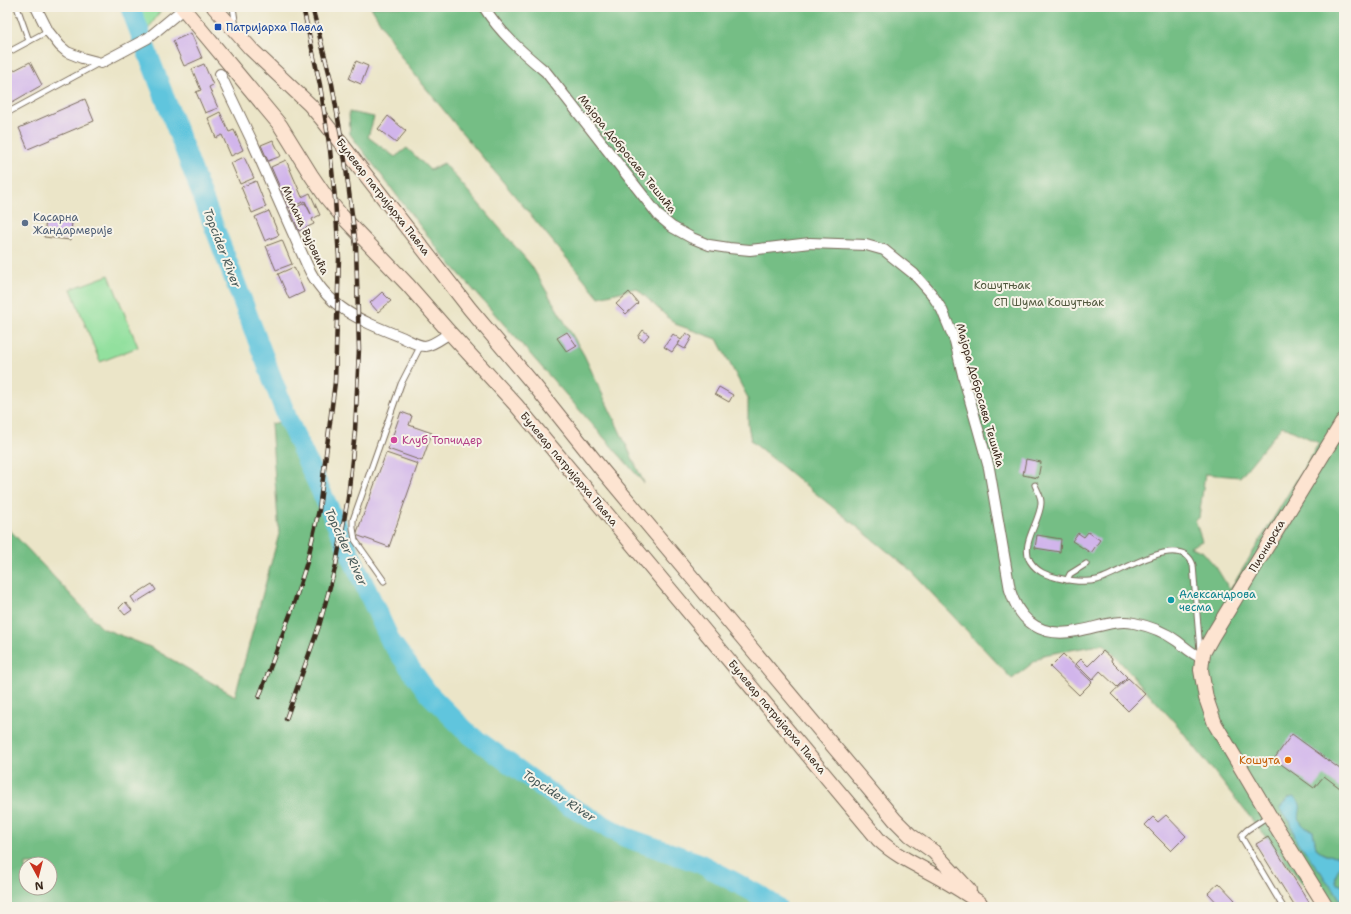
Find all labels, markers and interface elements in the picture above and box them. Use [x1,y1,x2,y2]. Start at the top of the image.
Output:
place label: Патријарха Павла [226,20,324,35]
marker: Патријарха Павла [213,22,223,32]
street label: Мајора Добросава Тешића [574,91,680,217]
street label: Булевар патријарха Павла [333,135,434,259]
street label: Милана Вујовића [278,183,332,277]
water label: Topcider River [200,206,245,290]
place label: Касарна Жандармерије [33,210,113,238]
marker: Касарна Жандармерије [20,218,30,228]
park label: Кошутњак [974,278,1030,293]
park label: СП Шума Кошутњак [994,295,1104,310]
street label: Мајора Добросава Тешића [952,321,1008,469]
street label: Булевар патријарха Павла [517,409,621,529]
place label: Клуб Топчидер [402,433,482,448]
marker: Клуб Топчидер [389,435,399,445]
water label: Topcider River [321,506,371,589]
street label: Пионирска [1245,517,1289,575]
place label: Александрова чесма [1179,587,1256,615]
marker: Александрова чесма [1166,595,1176,605]
street label: Булевар патријарха Павла [725,657,829,777]
place label: Кошута [1239,753,1280,768]
marker: Кошута [1283,755,1293,765]
water label: Topcider River [519,766,599,826]
north arrow [18,856,58,896]
text: N [34,877,44,893]

